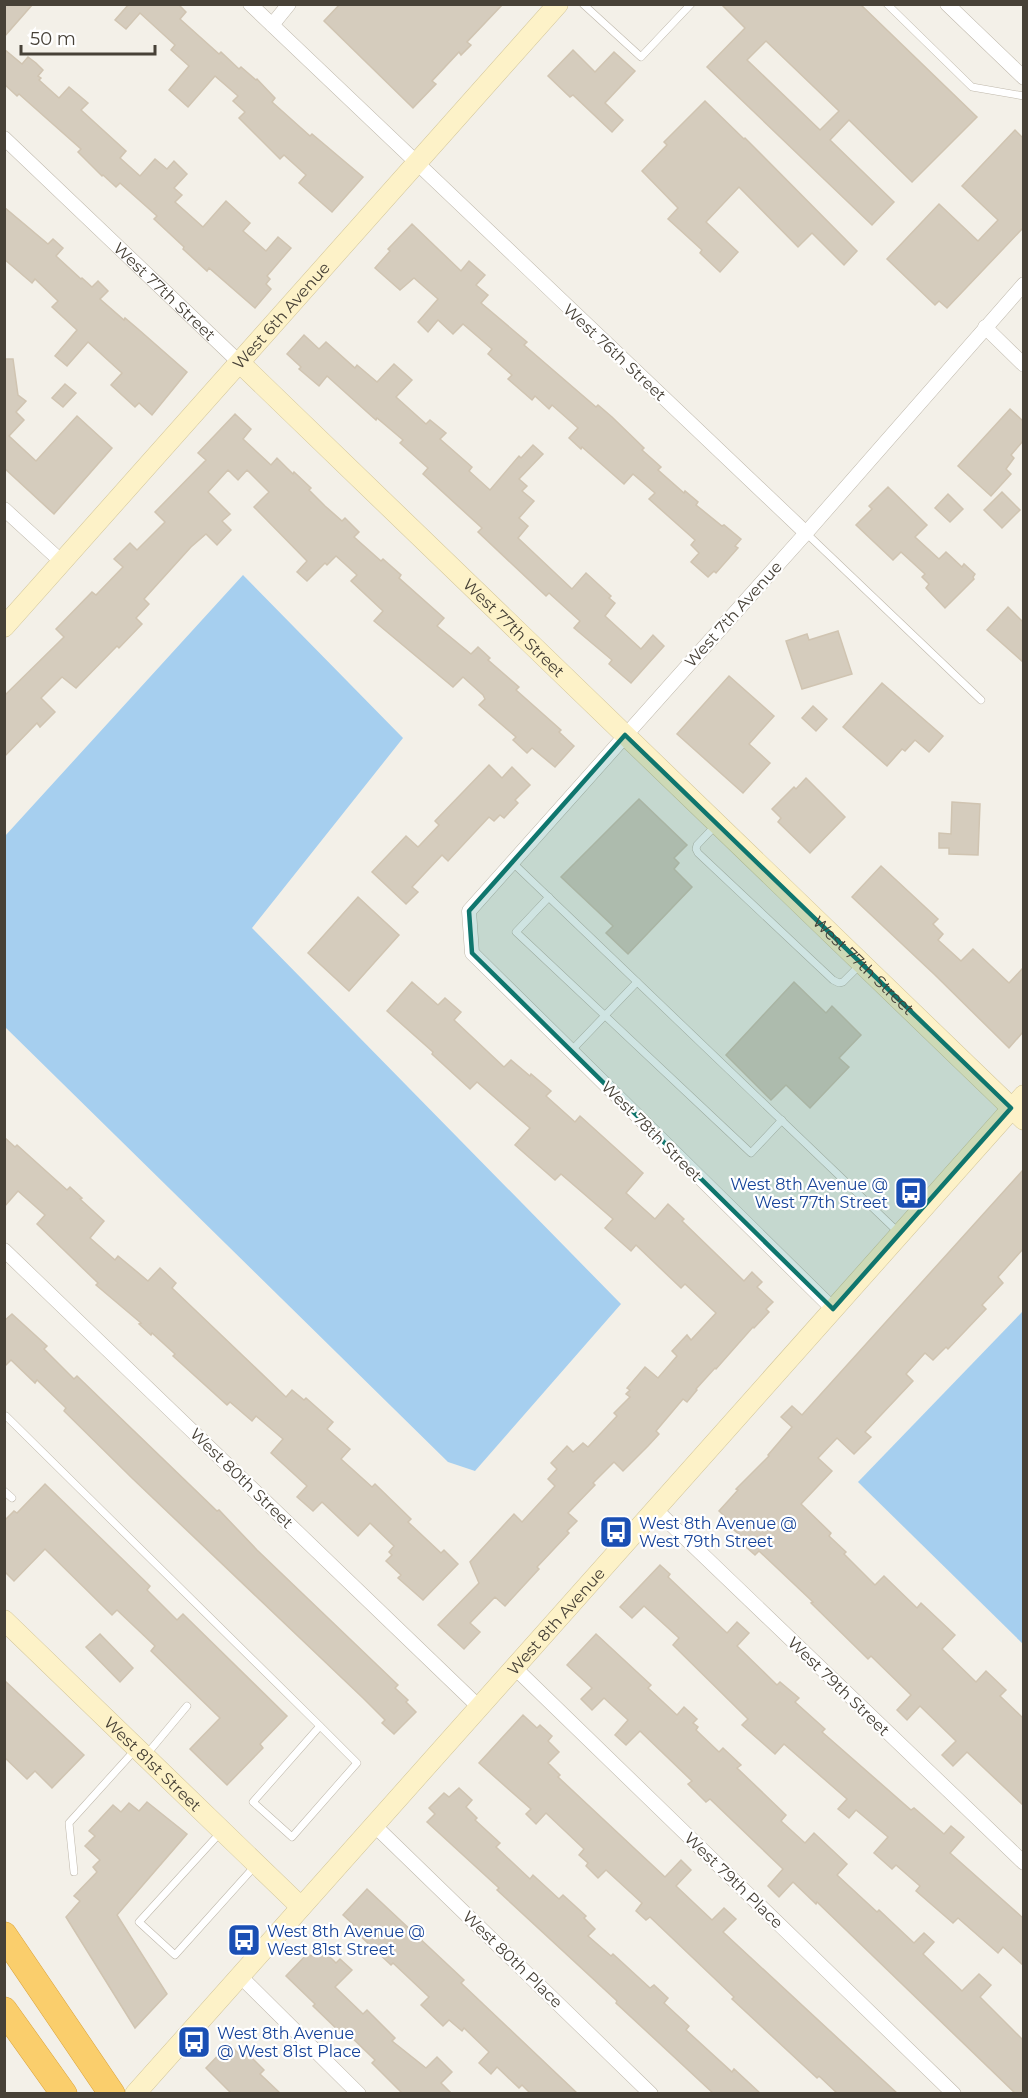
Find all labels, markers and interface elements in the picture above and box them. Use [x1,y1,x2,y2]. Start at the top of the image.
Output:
scale bar [21,18,154,56]
text: 50 m [30,28,76,50]
street label: West 77th Street [109,239,220,345]
street label: West 6th Avenue [229,258,334,373]
street label: West 76th Street [559,300,670,405]
street label: West 7th Avenue [681,557,786,671]
street label: West 77th Street [459,575,569,682]
street label: West 77th Street [809,912,918,1019]
street label: West 78th Street [597,1077,706,1186]
place label: West 8th Avenue @ West 77th Street [730,1175,888,1212]
bus stop icon: West 8th Avenue @ West 77th Street [893,1175,929,1211]
street label: West 80th Street [186,1424,297,1533]
bus stop icon: West 8th Avenue @ West 79th Street [598,1514,634,1550]
place label: West 8th Avenue @ West 79th Street [639,1514,797,1551]
street label: West 8th Avenue [503,1564,609,1679]
street label: West 79th Street [784,1633,894,1740]
street label: West 81st Street [100,1713,205,1816]
street label: West 79th Place [680,1828,787,1932]
street label: West 80th Place [459,1907,566,2012]
bus stop icon: West 8th Avenue @ West 81st Street [226,1922,262,1958]
place label: West 8th Avenue @ West 81st Street [267,1922,425,1959]
bus stop icon: West 8th Avenue @ West 81st Place [176,2024,212,2060]
place label: West 8th Avenue @ West 81st Place [217,2024,361,2061]

